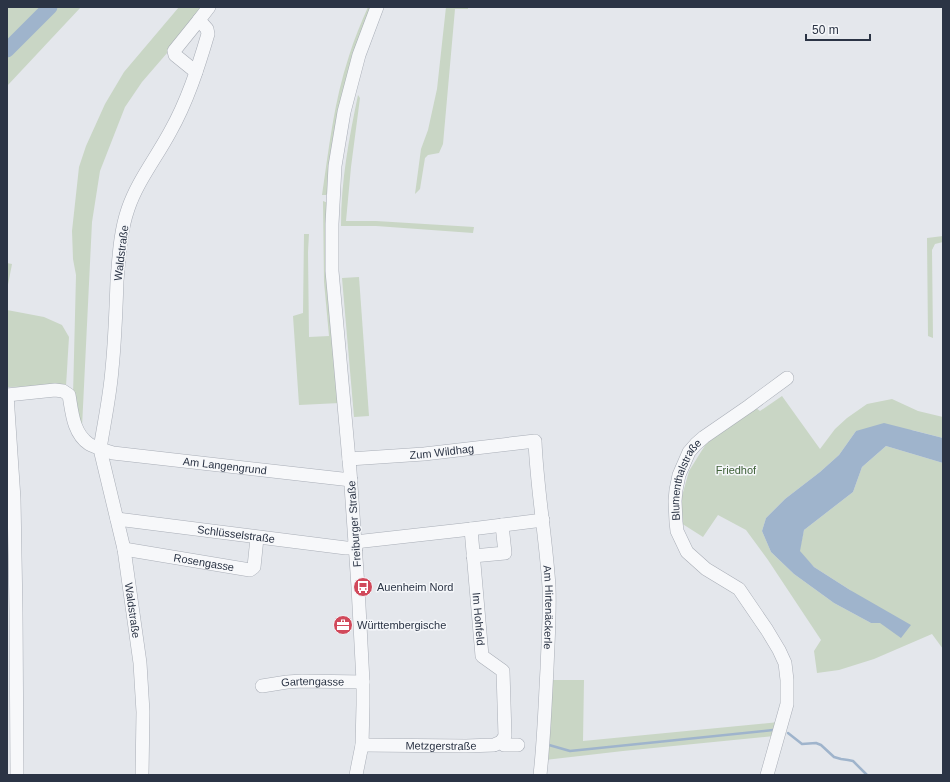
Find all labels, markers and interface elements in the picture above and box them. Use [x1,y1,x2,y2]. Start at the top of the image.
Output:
scale bar [806,16,870,42]
text: 50 m [812,23,839,37]
street label: Waldstraße [112,225,130,281]
street label: Blumenthalstraße [669,437,703,521]
street label: Zum Wildhag [409,442,475,461]
street label: Am Langengrund [182,455,267,476]
park label: Friedhof [716,464,757,476]
street label: Freiburger Straße [345,480,363,568]
street label: Schlüsselstraße [196,523,276,545]
street label: Rosengasse [173,551,235,573]
street label: Am Hirtenäckerle [541,565,555,650]
bus stop icon: Auenheim Nord [352,576,374,598]
place label: Auenheim Nord [377,581,453,593]
street label: Waldstraße [123,582,142,639]
street label: Im Hohfeld [471,592,487,646]
office icon: Württembergische [332,614,354,636]
place label: Württembergische [357,619,446,631]
street label: Gartengasse [280,675,344,689]
street label: Metzgerstraße [405,739,477,752]

